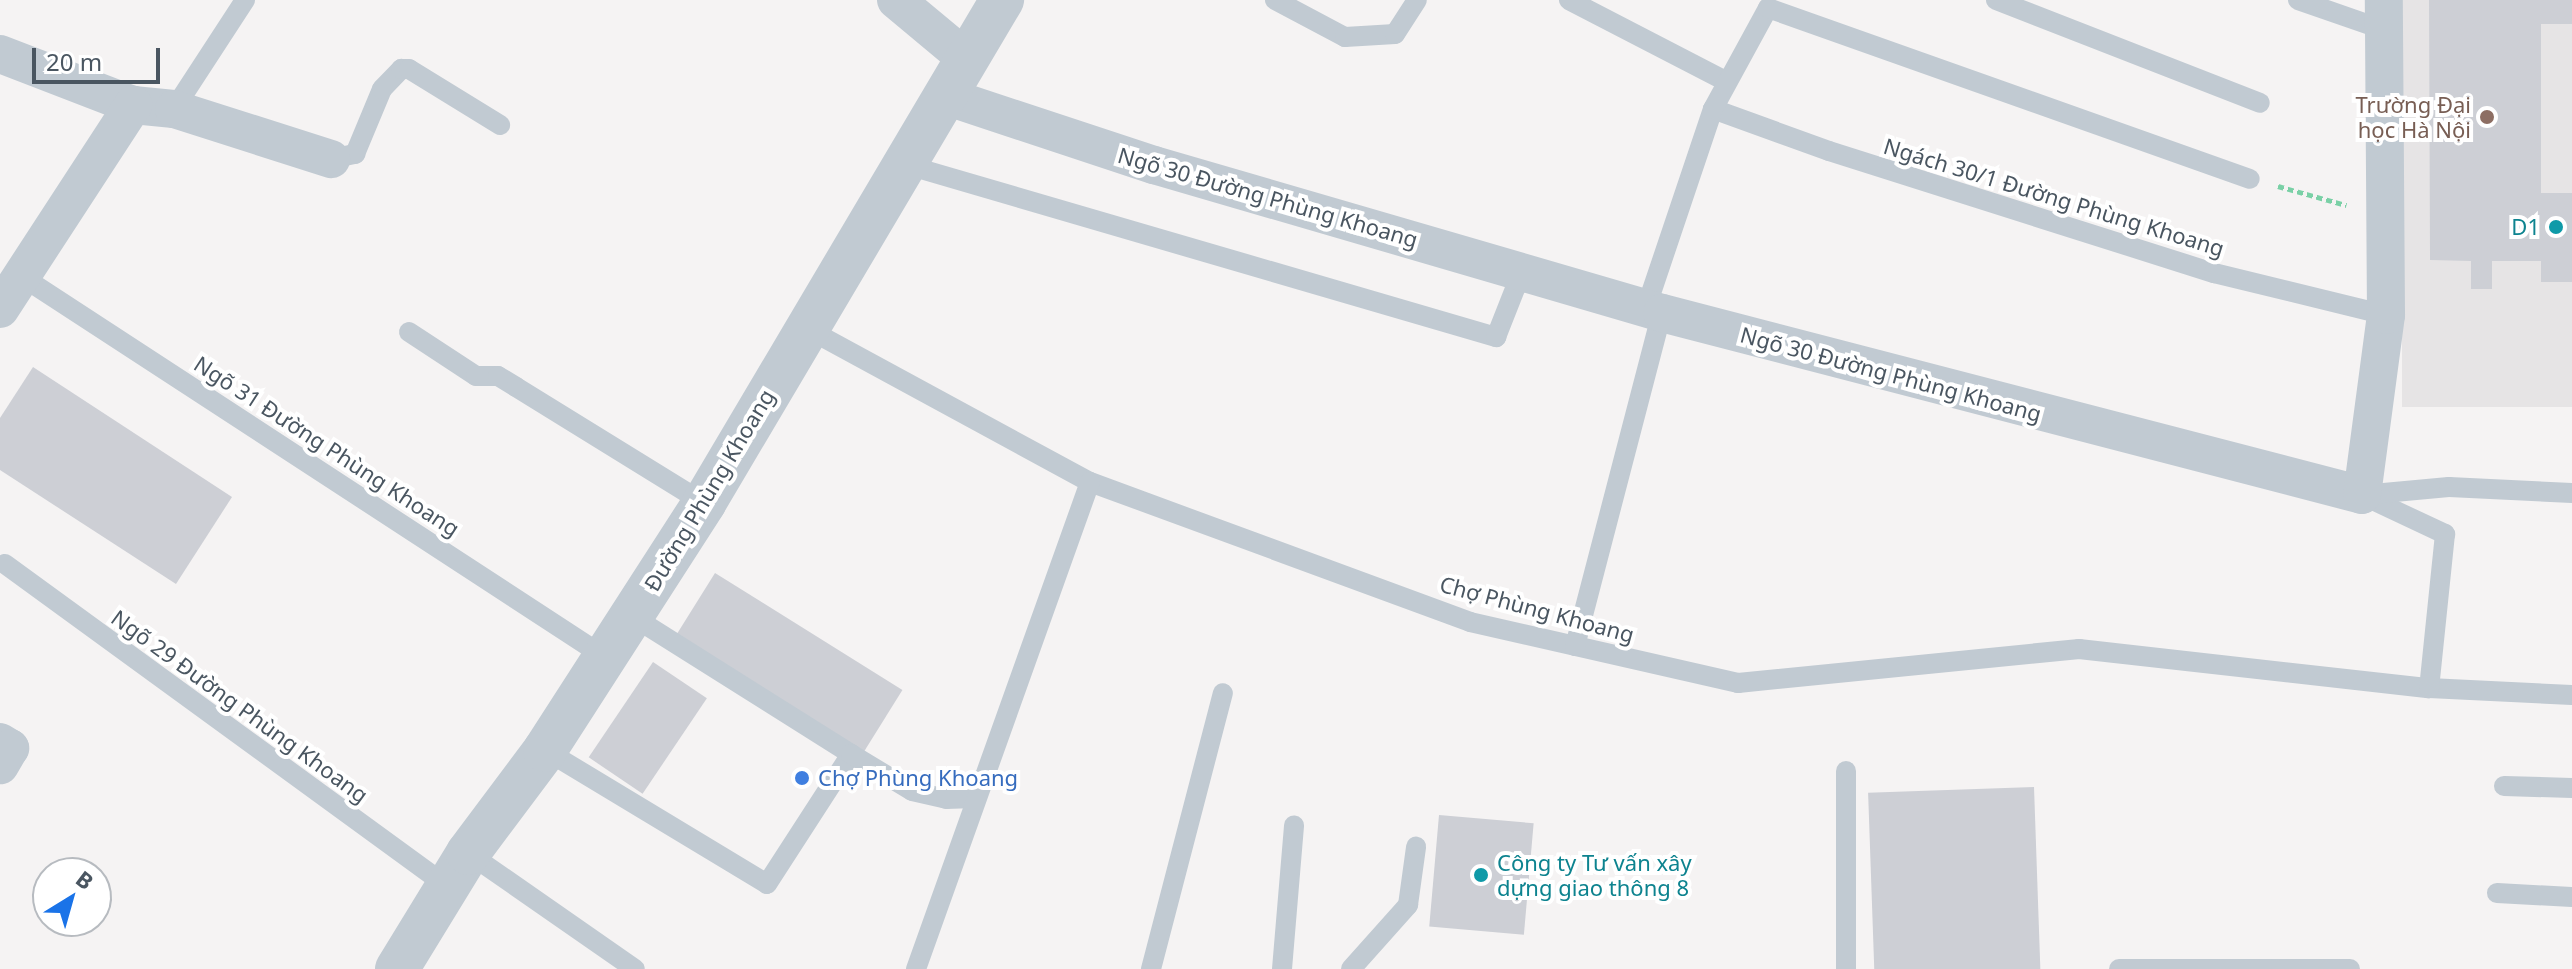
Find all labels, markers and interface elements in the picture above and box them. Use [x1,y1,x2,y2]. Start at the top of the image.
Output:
scale bar [36,32,164,82]
text: 20 m [46,45,102,78]
place label: Trường Đại học Hà Nội [2355,91,2471,142]
marker: Trường Đại học Hà Nội [2478,108,2496,126]
street label: Ngách 30/1 Đường Phùng Khoang [1881,133,2227,261]
street label: Ngõ 30 Đường Phùng Khoang [1115,141,1421,253]
place label: D1 [2511,214,2540,240]
marker: D1 [2547,218,2565,236]
street label: Ngõ 30 Đường Phùng Khoang [1737,321,2045,427]
street label: Ngõ 31 Đường Phùng Khoang [189,350,465,542]
street label: Đường Phùng Khoang [638,384,780,596]
street label: Chợ Phùng Khoang [1437,570,1637,648]
street label: Ngõ 29 Đường Phùng Khoang [107,604,373,808]
place label: Chợ Phùng Khoang [818,765,1018,791]
marker: Chợ Phùng Khoang [793,769,811,787]
place label: Công ty Tư vấn xây dựng giao thông 8 [1497,849,1692,900]
north arrow [32,857,112,937]
text: B [70,863,100,896]
marker: Công ty Tư vấn xây dựng giao thông 8 [1472,866,1490,884]

